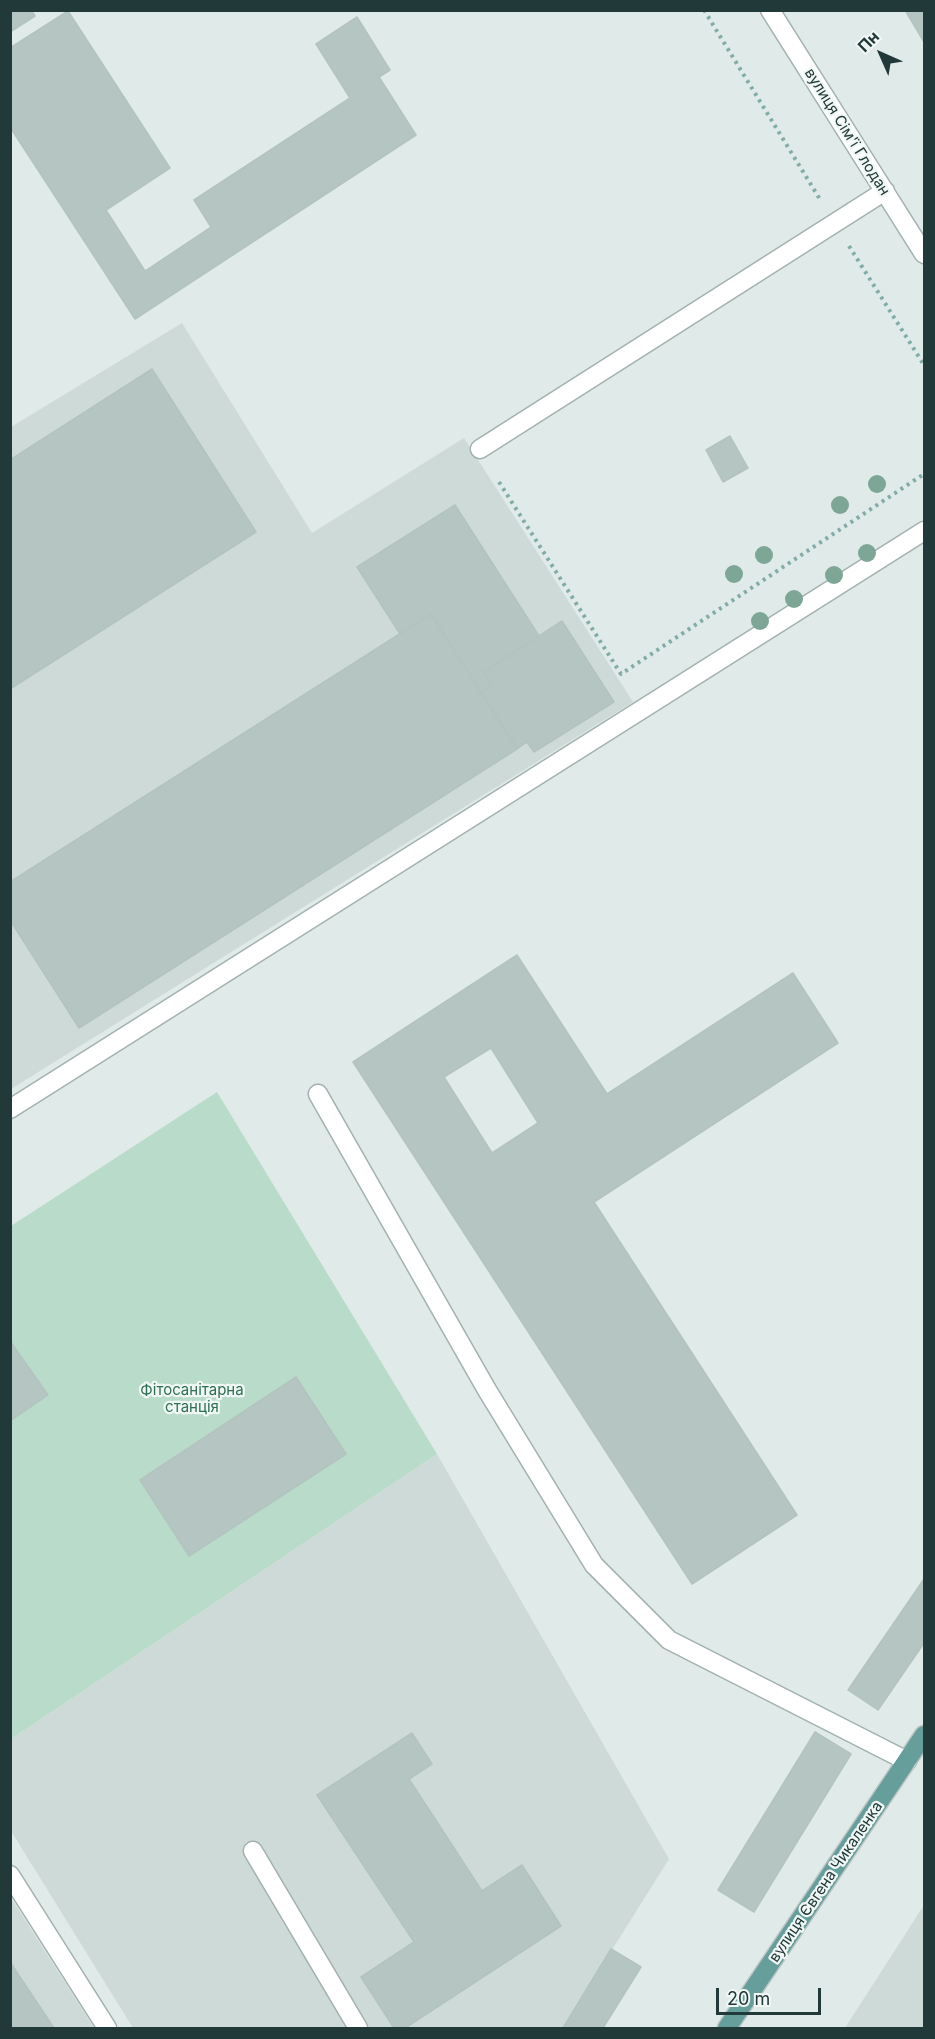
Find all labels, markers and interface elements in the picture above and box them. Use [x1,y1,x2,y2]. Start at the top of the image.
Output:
north arrow [851,24,911,84]
text: Пн [853,26,883,56]
street label: вулиця Сім'ї Глодан [800,65,894,199]
park label: Фітосанітарна станція [140,1381,244,1416]
street label: вулиця Євгена Чикаленка [765,1798,887,1966]
scale bar [719,1976,824,2014]
text: 20 m [727,1988,770,2009]

